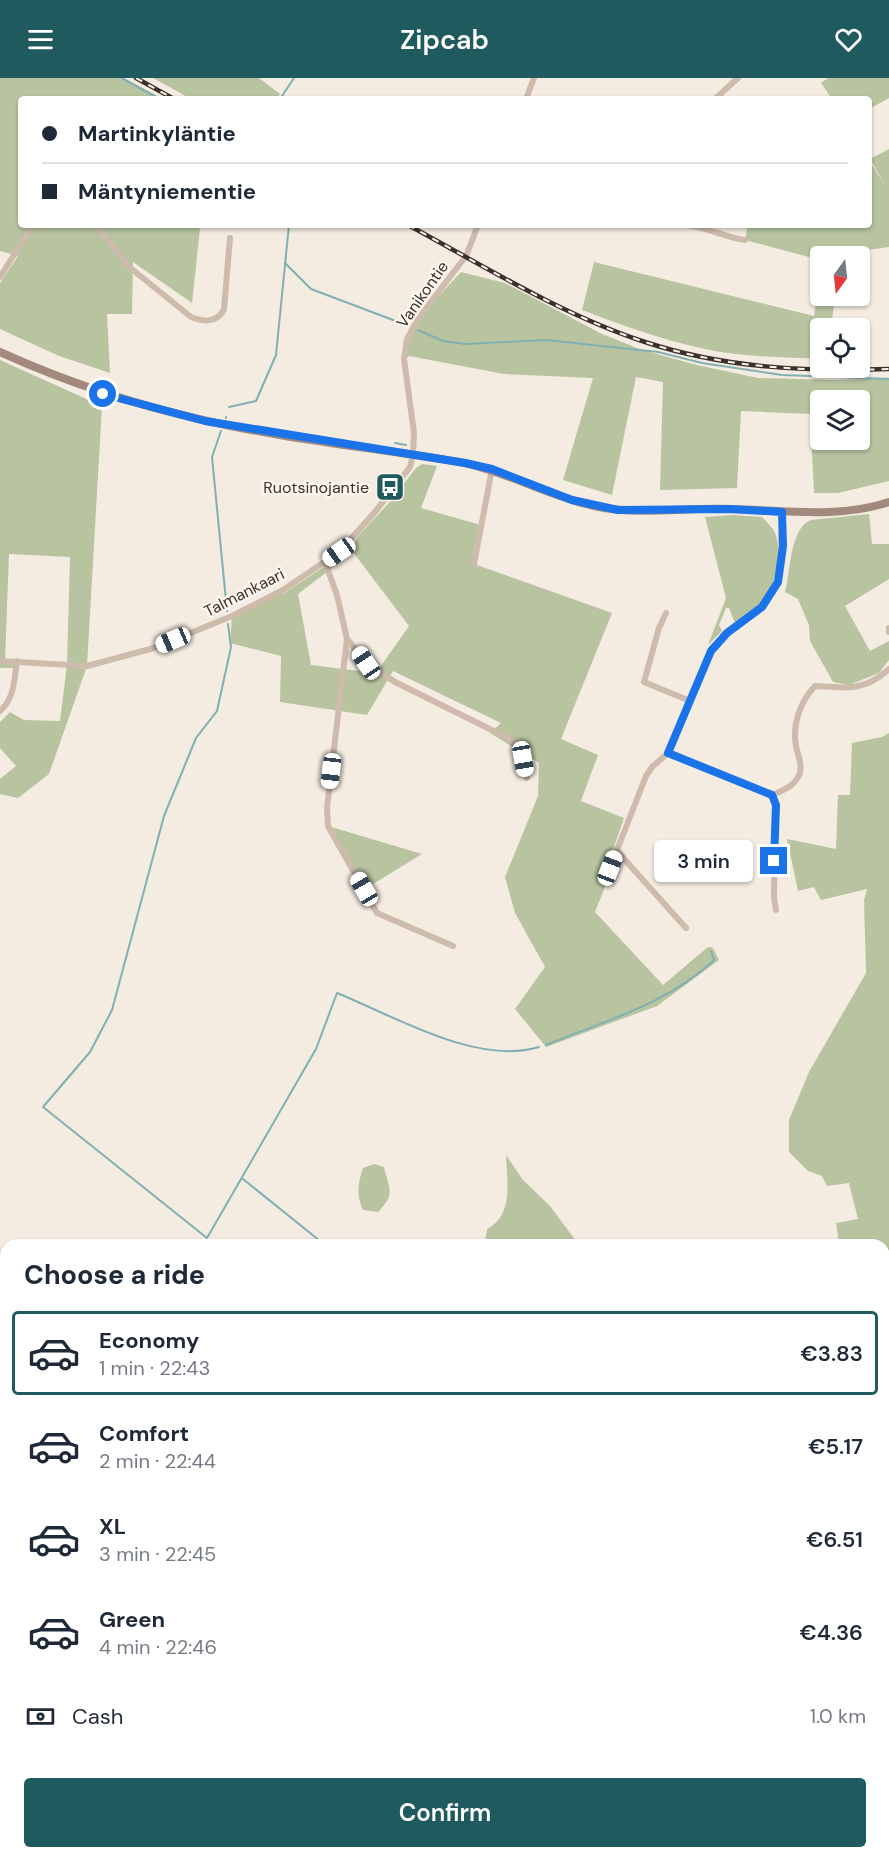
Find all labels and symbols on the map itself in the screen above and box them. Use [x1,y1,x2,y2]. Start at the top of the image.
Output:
north arrow [810,246,870,306]
street label: Vanikontie [392,257,453,332]
route start [89,380,116,407]
bus stop icon: Ruotsinojantie [374,471,406,503]
place label: Ruotsinojantie [263,477,369,498]
car [319,534,359,570]
street label: Talmankaari [201,563,288,622]
car [153,625,193,655]
car [348,643,384,683]
car [511,740,535,778]
car [320,752,342,790]
callout: 3 min [654,840,753,882]
route end [760,847,787,874]
car [595,848,625,888]
car [347,869,381,909]

